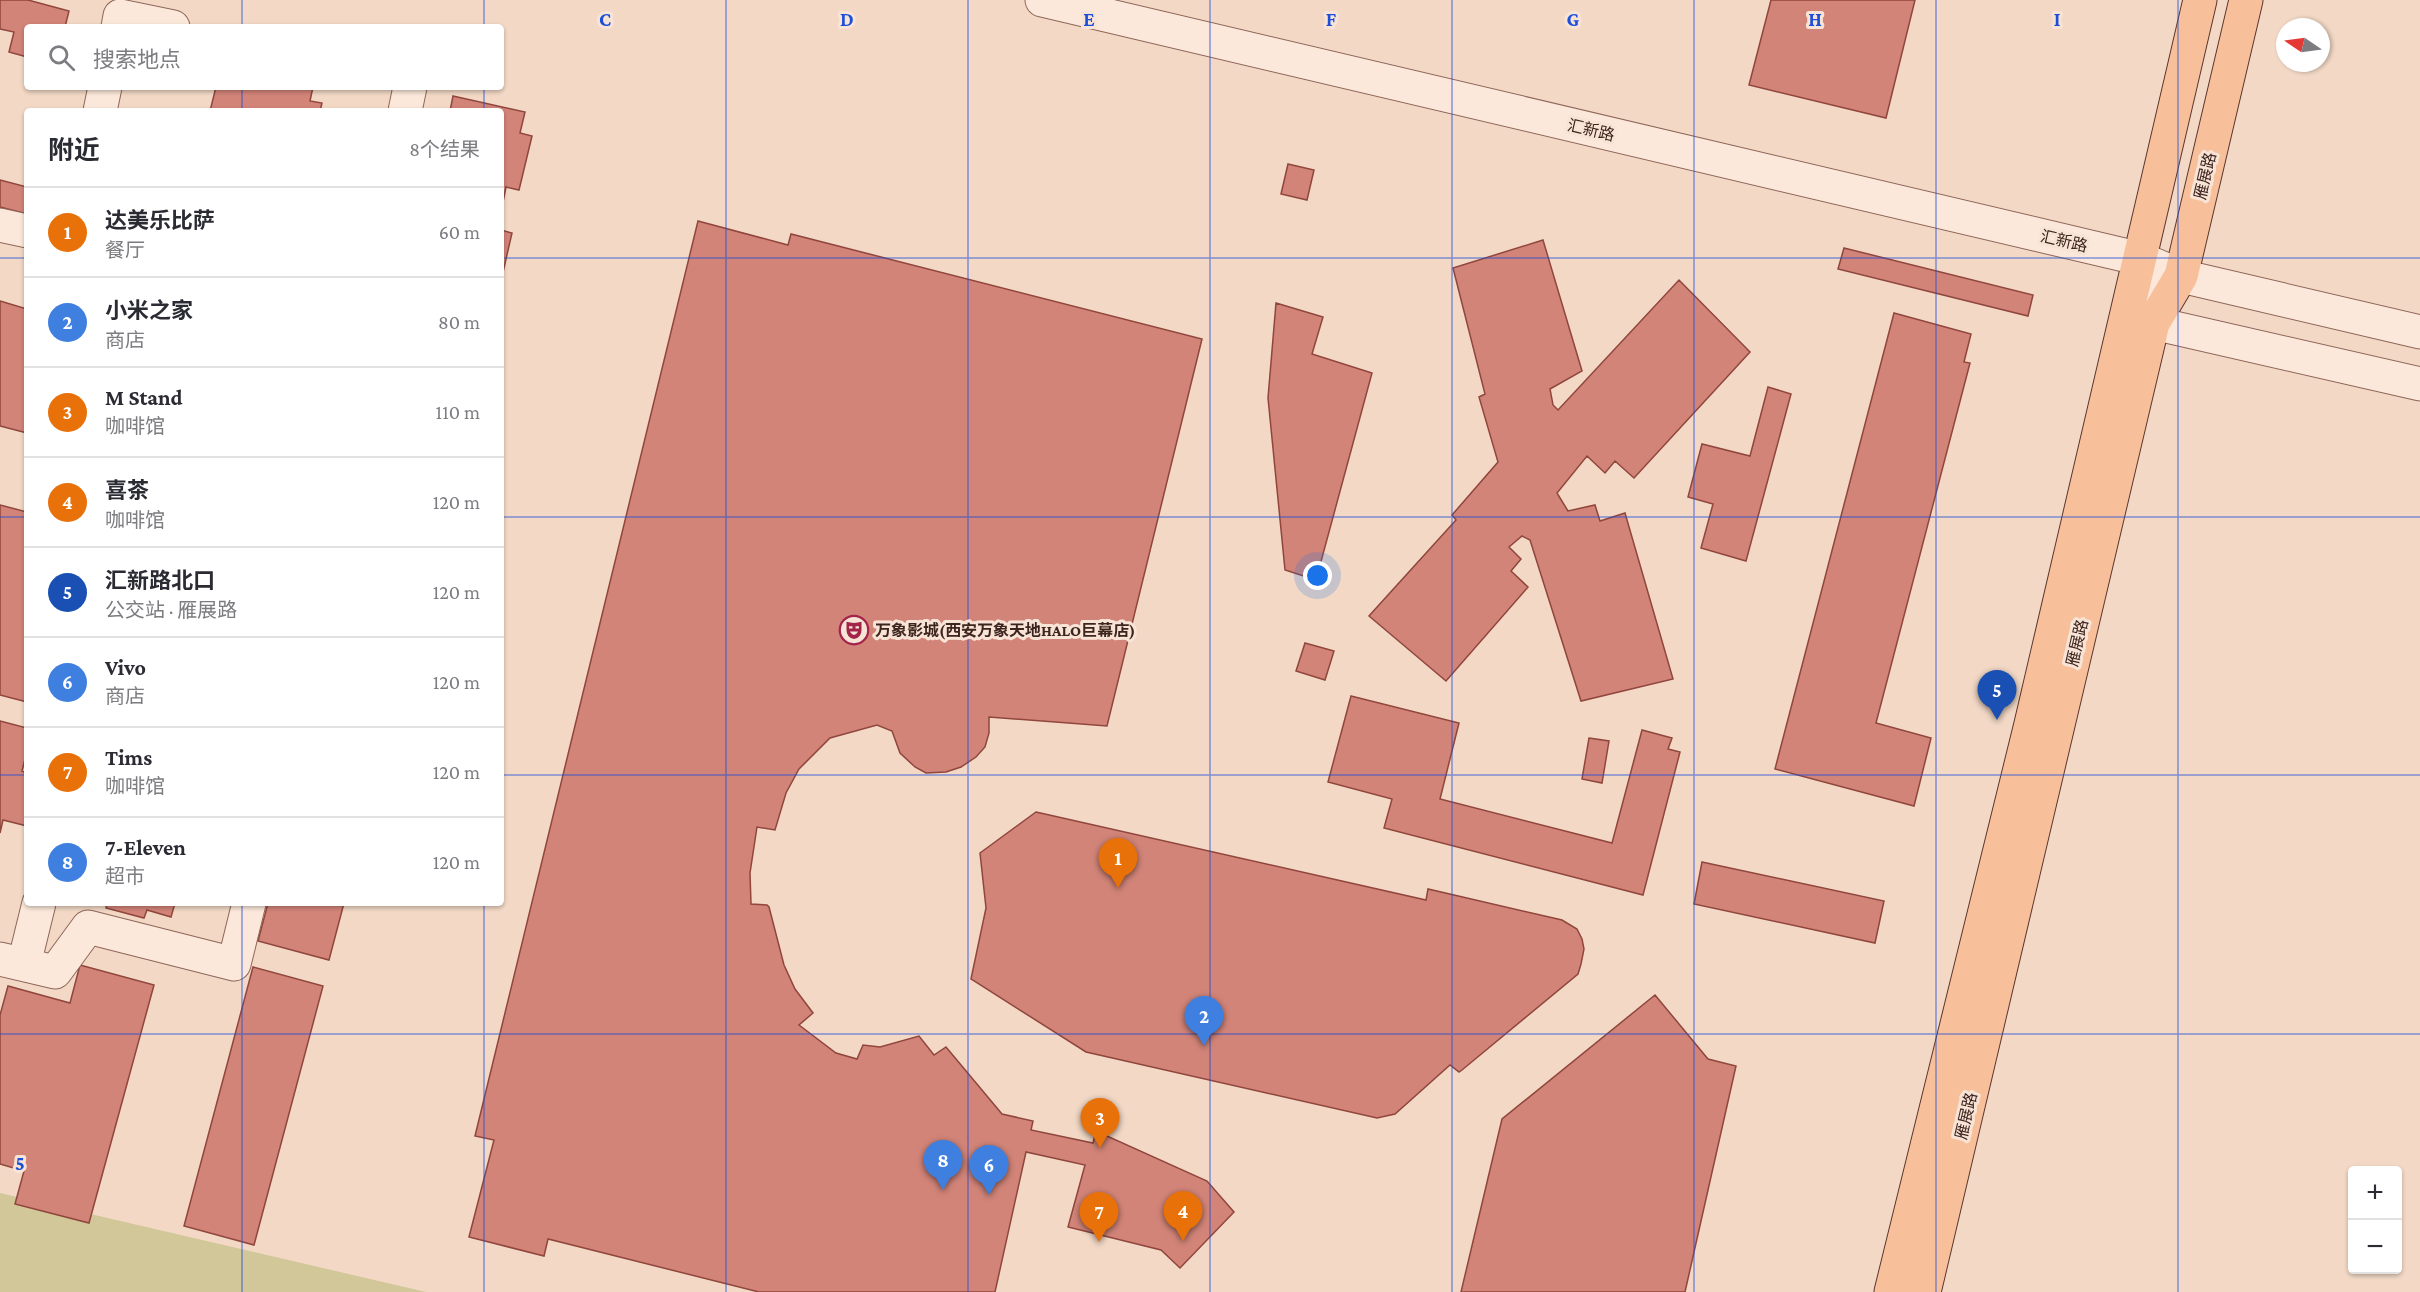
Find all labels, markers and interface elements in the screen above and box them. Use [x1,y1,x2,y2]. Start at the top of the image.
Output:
text: C [599,8,611,30]
text: D [840,8,854,30]
text: E [1083,8,1095,30]
text: F [1326,8,1337,30]
text: G [1567,8,1580,30]
text: H [1808,8,1822,30]
text: I [2054,8,2061,30]
north arrow [2276,18,2330,72]
search box [24,24,504,90]
icon: search [45,41,78,74]
text: 搜索地点 [93,47,181,72]
street label: 汇新路 [1566,116,1616,144]
text: 附近 [48,136,100,165]
text: 8个结果 [409,138,480,160]
street label: 雁展路 [2191,151,2219,201]
text: 达美乐比萨 [105,208,215,233]
text: 1 [64,221,71,243]
text: 60 m [439,221,480,243]
street label: 汇新路 [2039,227,2089,255]
text: 餐厅 [105,239,145,261]
text: 小米之家 [105,298,193,323]
text: 2 [62,311,73,333]
text: 80 m [438,311,480,333]
text: 商店 [105,329,145,351]
text: M Stand [105,385,183,410]
text: 3 [63,401,72,423]
text: 110 m [436,401,480,423]
text: 咖啡馆 [105,415,165,437]
text: 喜茶 [105,478,149,503]
text: 4 [62,491,73,513]
text: 120 m [433,491,480,513]
text: 咖啡馆 [105,509,165,531]
your location [1303,561,1332,590]
text: 汇新路北口 [105,568,215,593]
text: 5 [63,581,72,603]
text: 120 m [433,581,480,603]
text: 公交站 · 雁展路 [105,599,237,621]
theatre icon: 万象影城(西安万象天地HALO巨幕店) [838,614,870,646]
street label: 雁展路 [2063,618,2091,668]
place label: 万象影城(西安万象天地HALO巨幕店) [875,621,1135,640]
text: Vivo [105,655,146,680]
pin: 5 [1978,670,2016,720]
text: 6 [62,671,73,693]
text: 120 m [433,671,480,693]
text: 商店 [105,685,145,707]
text: Tims [105,745,152,770]
text: 7 [63,761,72,783]
text: 120 m [433,761,480,783]
text: 咖啡馆 [105,775,165,797]
text: 7-Eleven [105,835,186,860]
pin: 1 [1098,838,1138,888]
text: 8 [62,851,73,873]
text: 120 m [433,851,480,873]
text: 超市 [105,865,145,887]
pin: 2 [1184,996,1224,1046]
street label: 雁展路 [1952,1091,1980,1141]
pin: 3 [1080,1098,1120,1148]
pin: 8 [924,1140,962,1190]
pin: 6 [970,1146,1008,1195]
text: 5 [15,1152,25,1174]
map controls [2348,1166,2402,1274]
button: + [2348,1166,2402,1220]
pin: 7 [1080,1192,1118,1242]
pin: 4 [1164,1192,1202,1241]
button: − [2348,1220,2402,1274]

